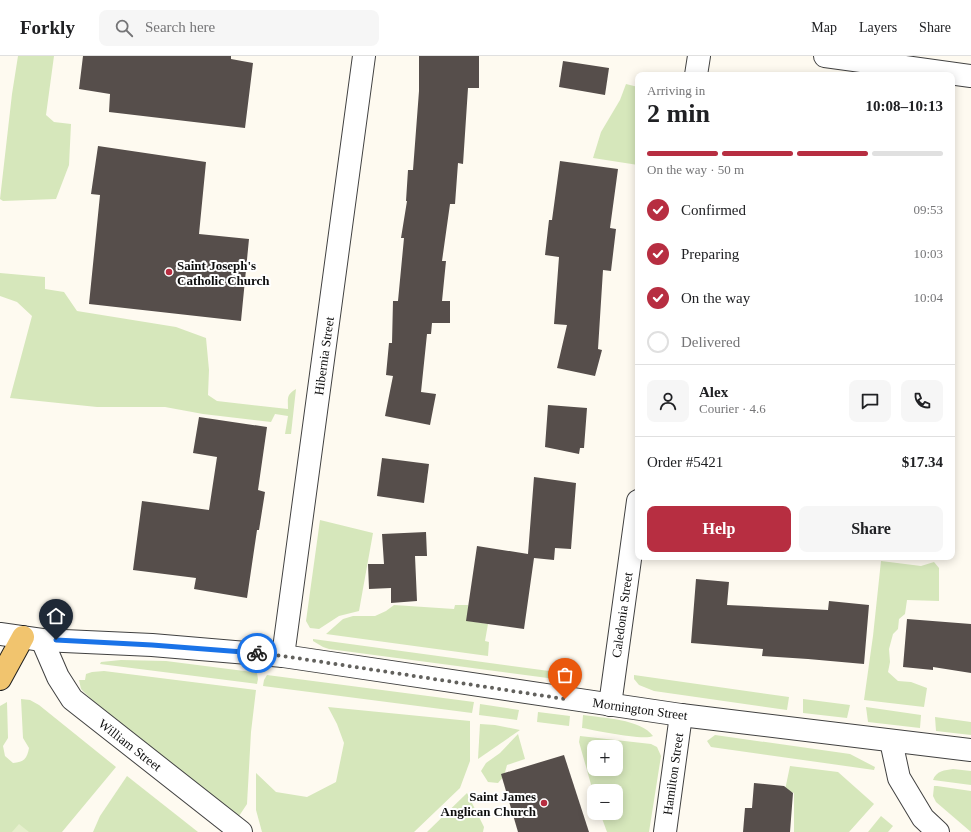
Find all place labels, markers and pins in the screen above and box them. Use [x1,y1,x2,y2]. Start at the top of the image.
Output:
place label: Saint Joseph's Catholic Church [177,258,270,288]
marker: Saint Joseph's Catholic Church [164,267,174,277]
pin [39,599,73,640]
pin [548,658,582,699]
place label: Saint James Anglican Church [441,789,537,819]
marker: Saint James Anglican Church [539,798,549,808]

